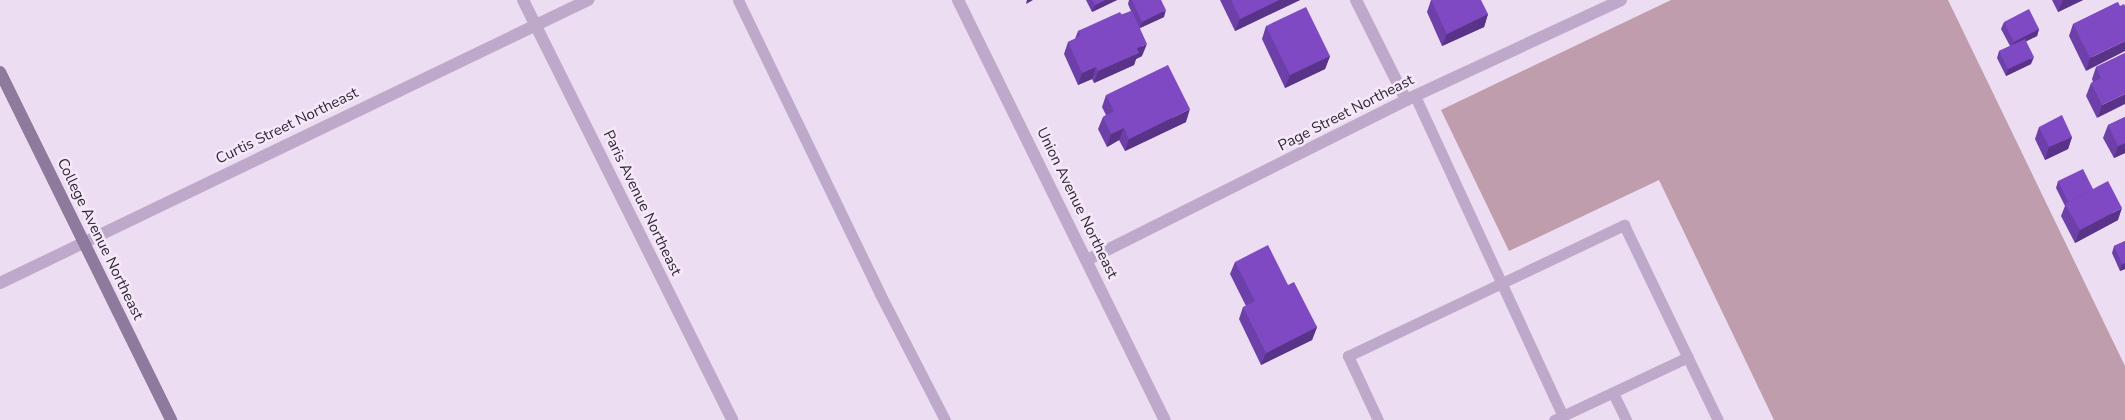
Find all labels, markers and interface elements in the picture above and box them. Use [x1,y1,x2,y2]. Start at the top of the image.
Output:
street label: Page Street Northeast [1275,71,1417,155]
street label: Curtis Street Northeast [213,84,361,168]
street label: Union Avenue Northeast [1033,125,1121,281]
street label: Paris Avenue Northeast [599,128,685,278]
street label: College Avenue Northeast [53,155,147,323]

